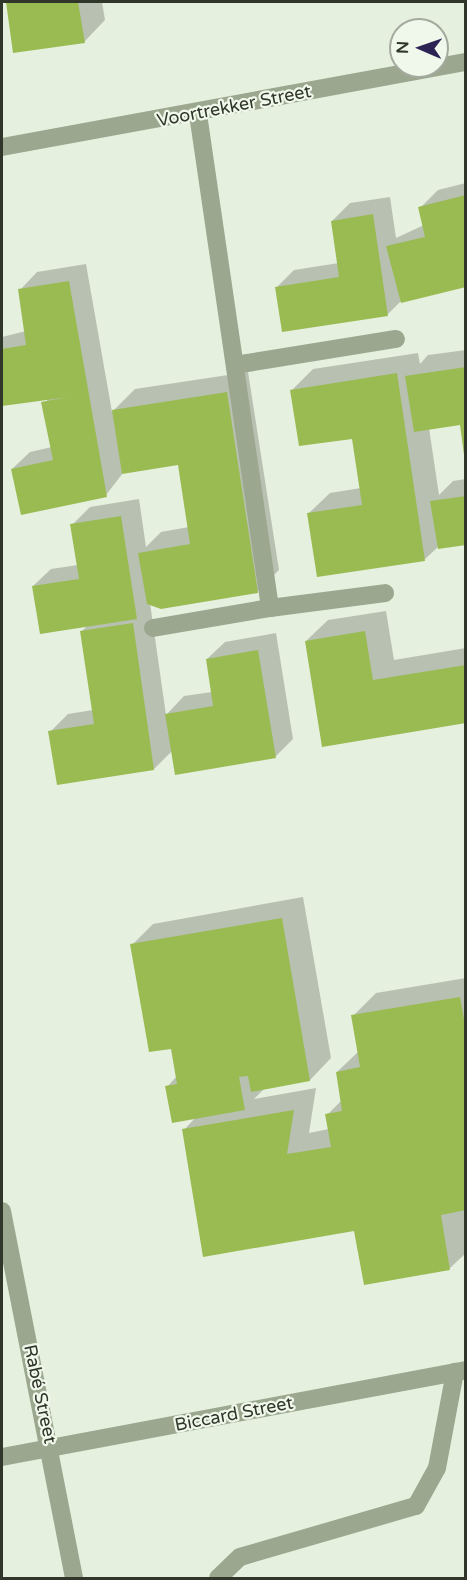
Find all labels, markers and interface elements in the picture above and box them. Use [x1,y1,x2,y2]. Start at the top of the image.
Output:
north arrow [389,18,449,78]
text: N [393,41,413,54]
street label: Voortrekker Street [155,80,313,132]
street label: Rabé Street [19,1343,61,1445]
street label: Biccard Street [173,1392,295,1436]

